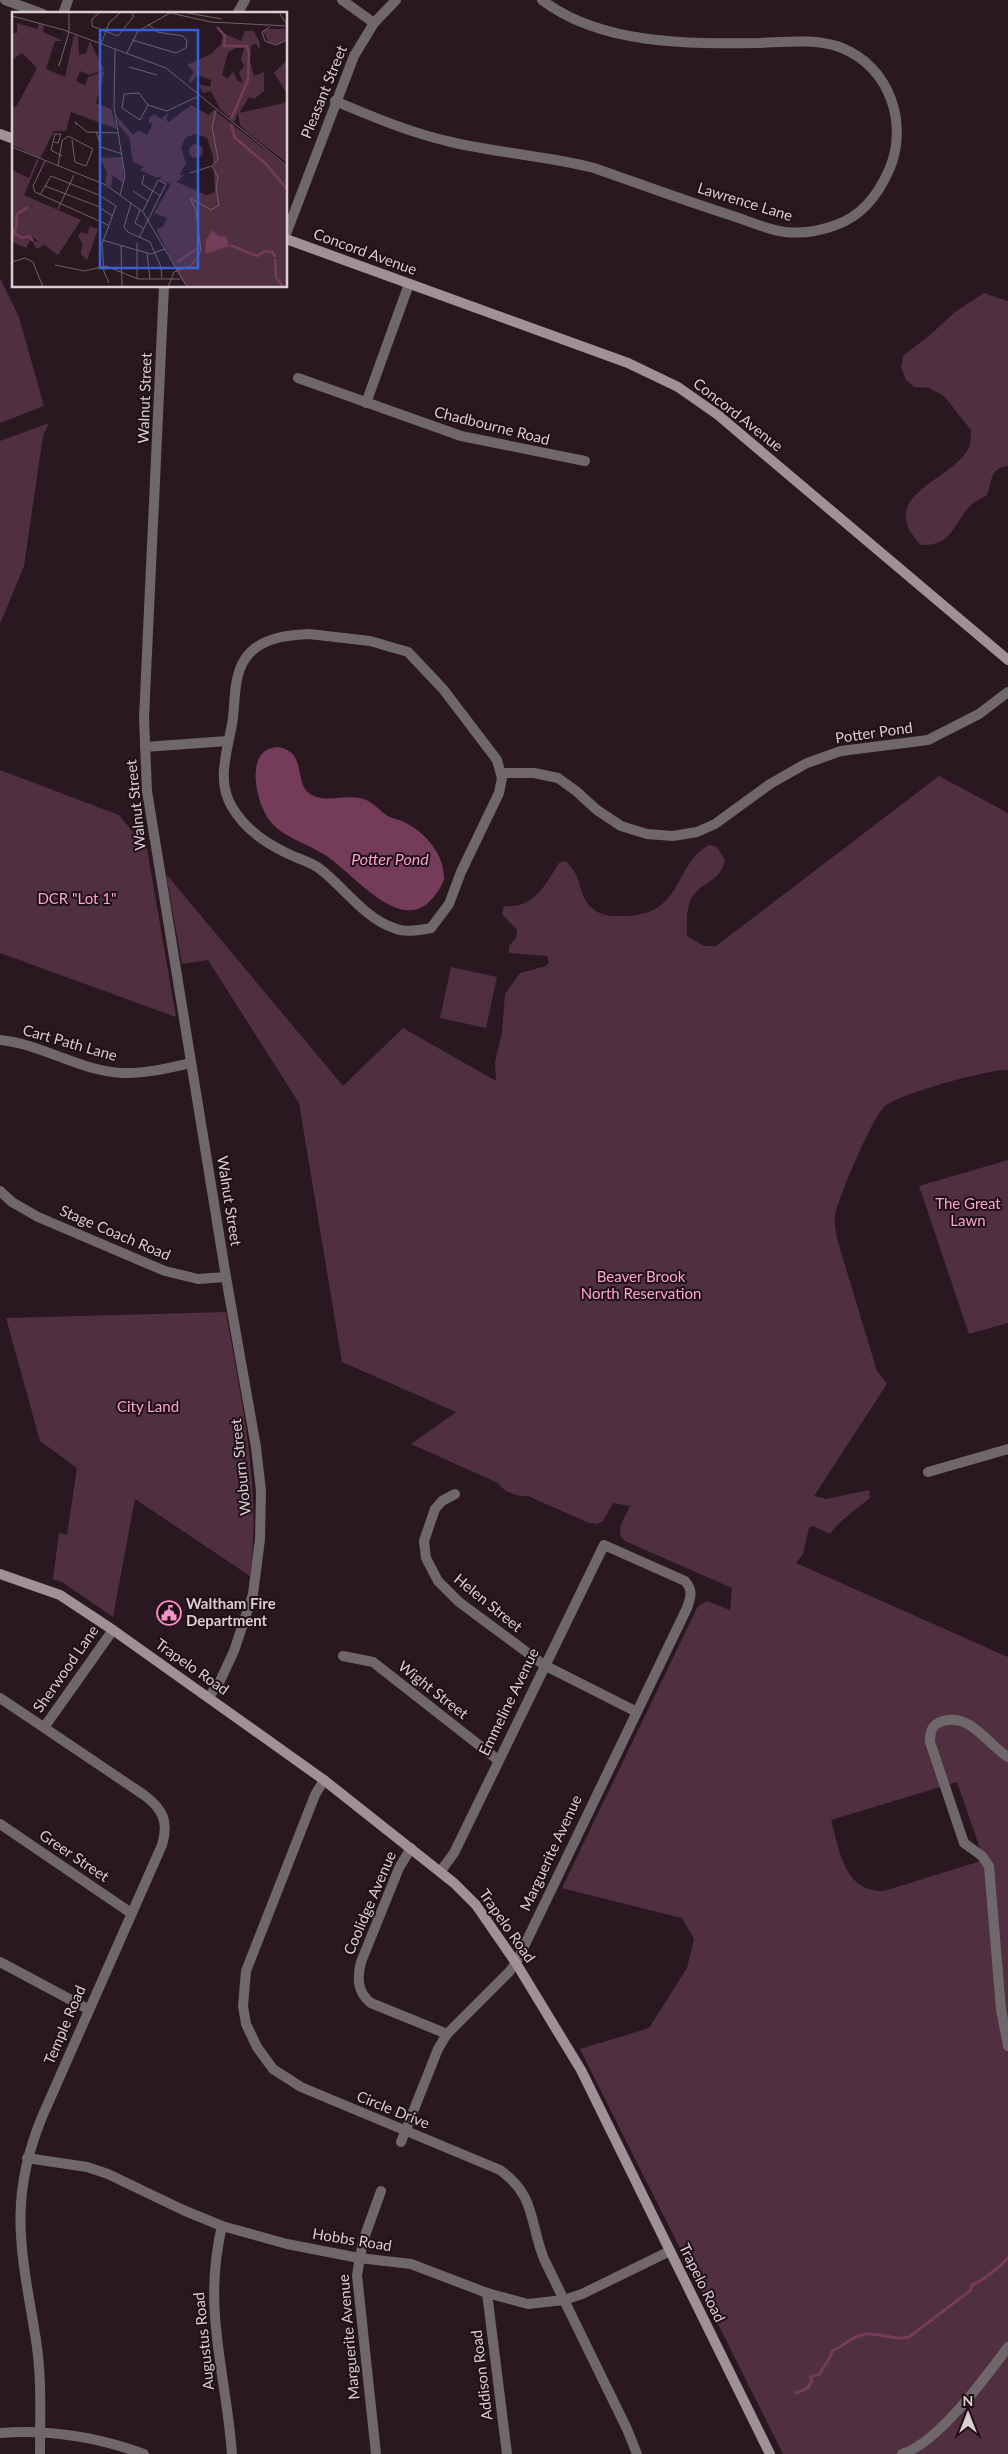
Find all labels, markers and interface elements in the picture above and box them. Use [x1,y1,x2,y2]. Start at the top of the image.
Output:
inset map [12,12,288,288]
street label: Pleasant Street [296,42,350,141]
street label: Lawrence Lane [696,178,795,224]
street label: Concord Avenue [311,224,420,278]
street label: Walnut Street [133,351,155,444]
street label: Concord Avenue [690,374,787,455]
street label: Chadbourne Road [433,402,552,448]
street label: Potter Pond [834,718,914,746]
street label: Walnut Street [121,758,149,851]
water label: Potter Pond [351,849,429,868]
park label: DCR "Lot 1" [37,889,117,907]
street label: Cart Path Lane [21,1020,120,1064]
street label: Walnut Street [214,1154,246,1248]
park label: The Great Lawn [935,1194,1001,1229]
street label: Stage Coach Road [57,1201,173,1264]
park label: Beaver Brook North Reservation [581,1267,701,1302]
park label: City Land [117,1397,179,1415]
street label: Woburn Street [226,1417,254,1516]
street label: Helen Street [451,1569,527,1636]
place label: Waltham Fire Department [186,1594,276,1629]
public building icon: Waltham Fire Department [156,1600,182,1626]
street label: Sherwood Lane [29,1621,102,1715]
street label: Trapelo Road [152,1634,233,1698]
street label: Emmeline Avenue [474,1645,542,1758]
street label: Wight Street [395,1656,473,1723]
street label: Marguerite Avenue [515,1792,585,1913]
street label: Greer Street [36,1825,113,1885]
street label: Coolidge Avenue [339,1848,399,1957]
street label: Trapelo Road [476,1885,540,1966]
street label: Temple Road [39,1982,89,2067]
street label: Circle Drive [354,2086,433,2132]
street label: Hobbs Road [311,2224,393,2254]
street label: Trapelo Road [676,2240,730,2325]
street label: Marguerite Avenue [334,2274,362,2401]
street label: Augustus Road [189,2291,217,2391]
street label: Addison Road [467,2329,495,2421]
north arrow [943,2389,993,2439]
text: N [963,2392,973,2409]

